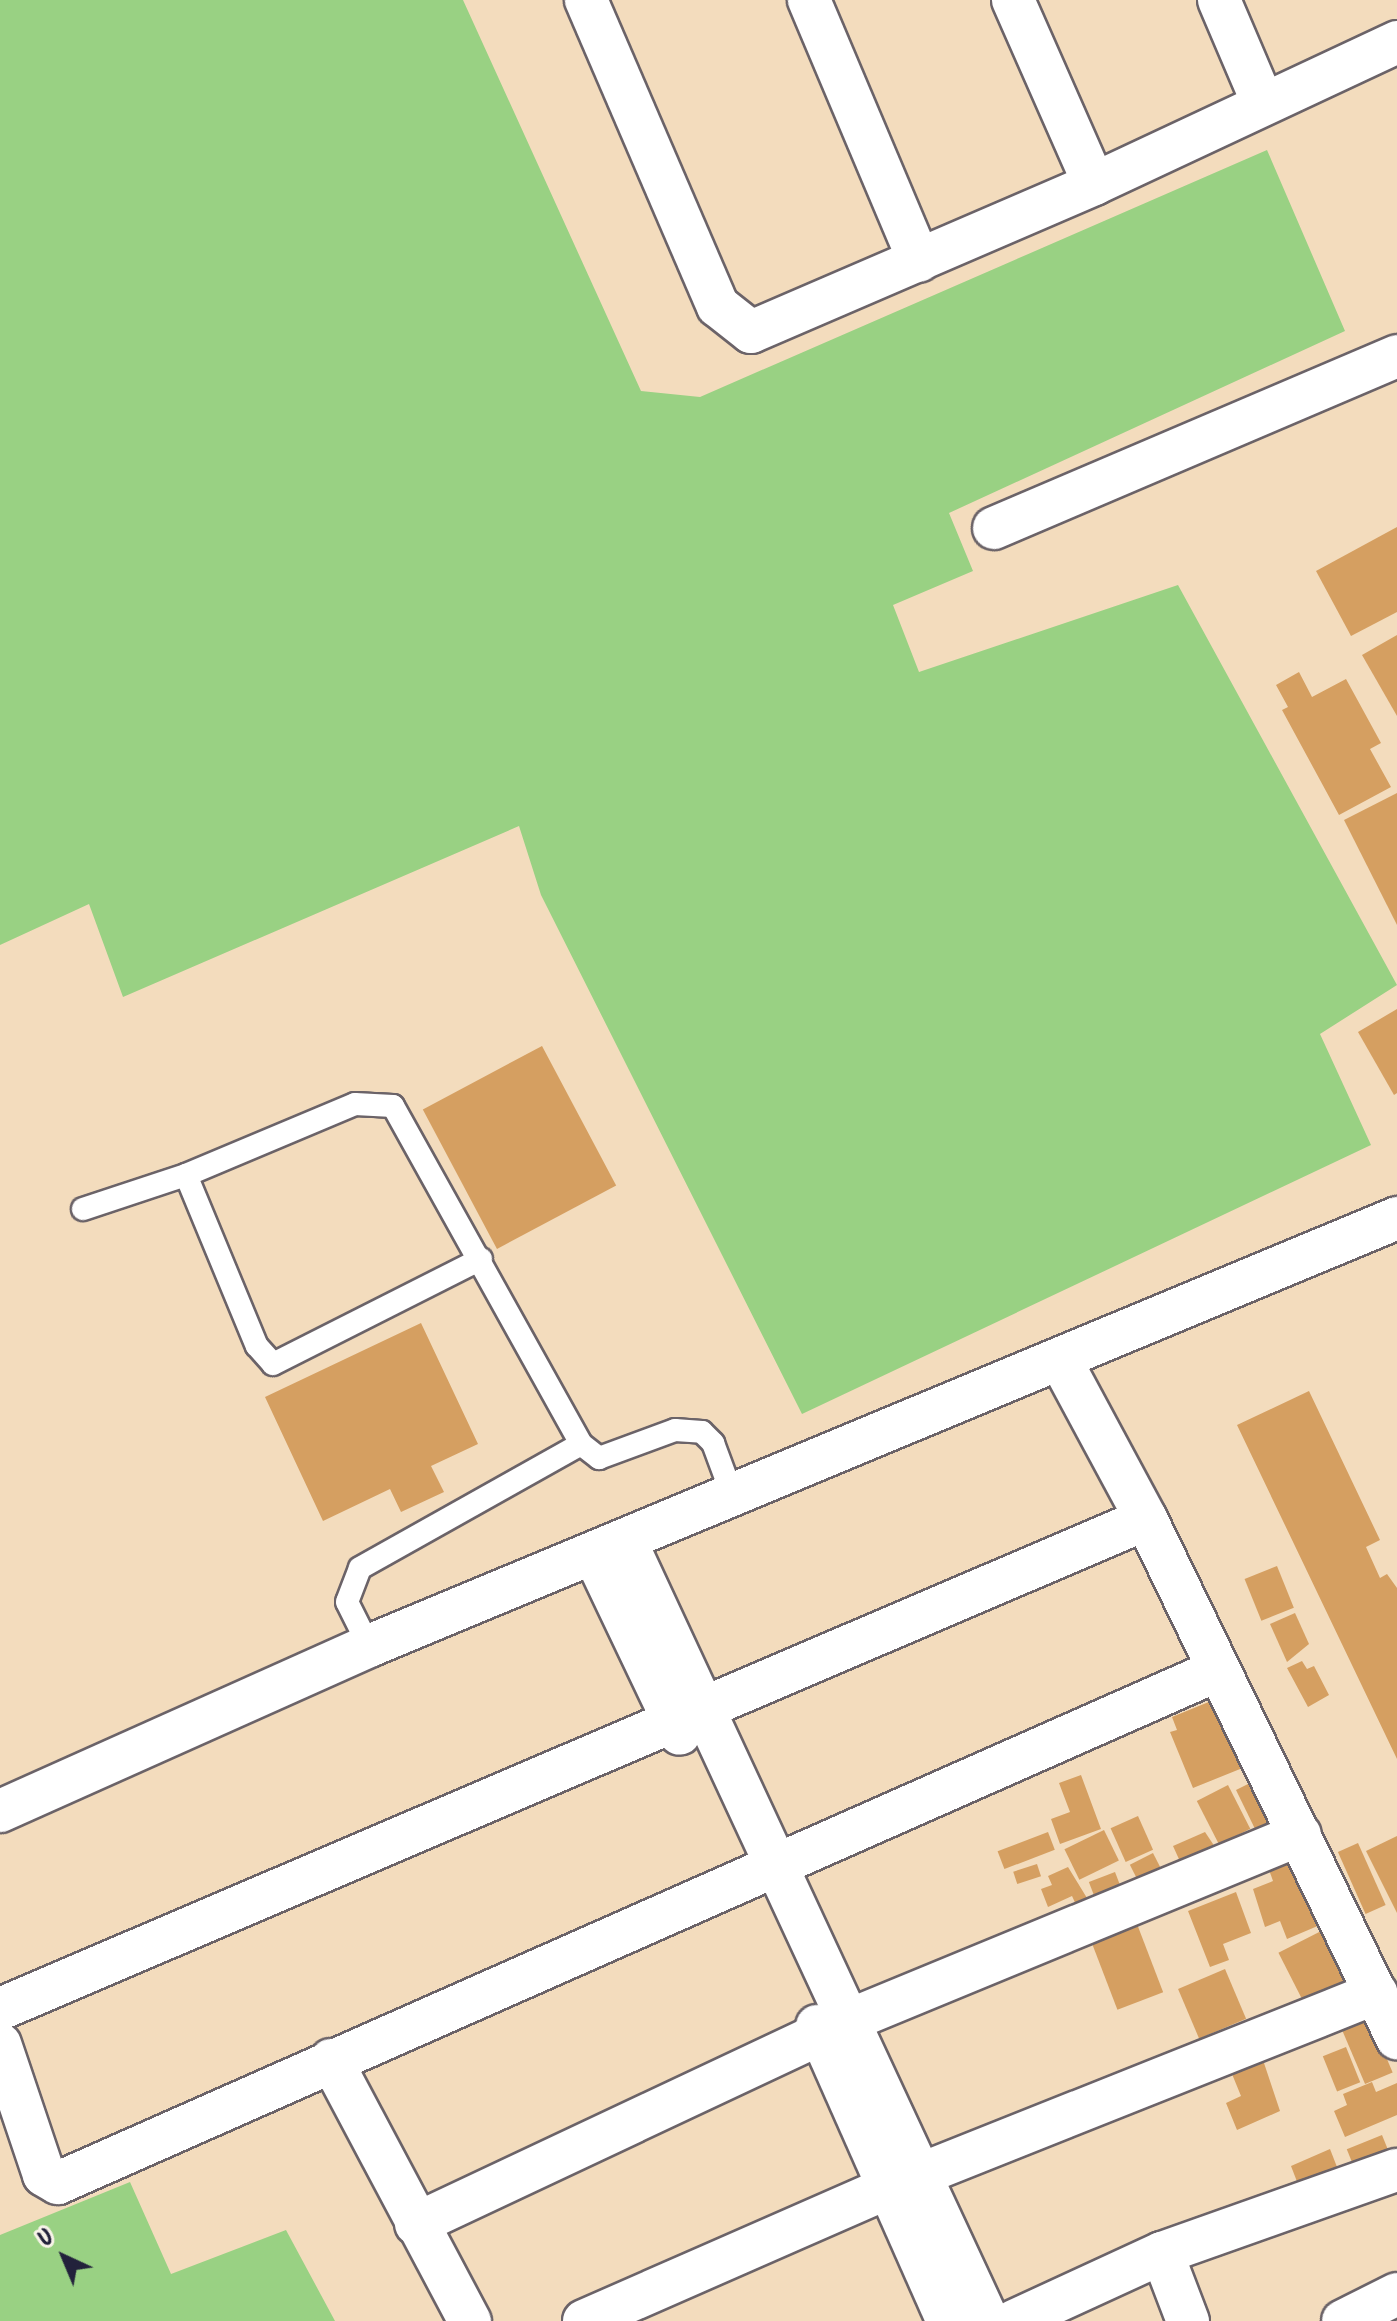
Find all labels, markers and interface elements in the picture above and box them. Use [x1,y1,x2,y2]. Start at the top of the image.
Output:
north arrow [24,2217,104,2297]
text: U [30,2222,64,2257]

